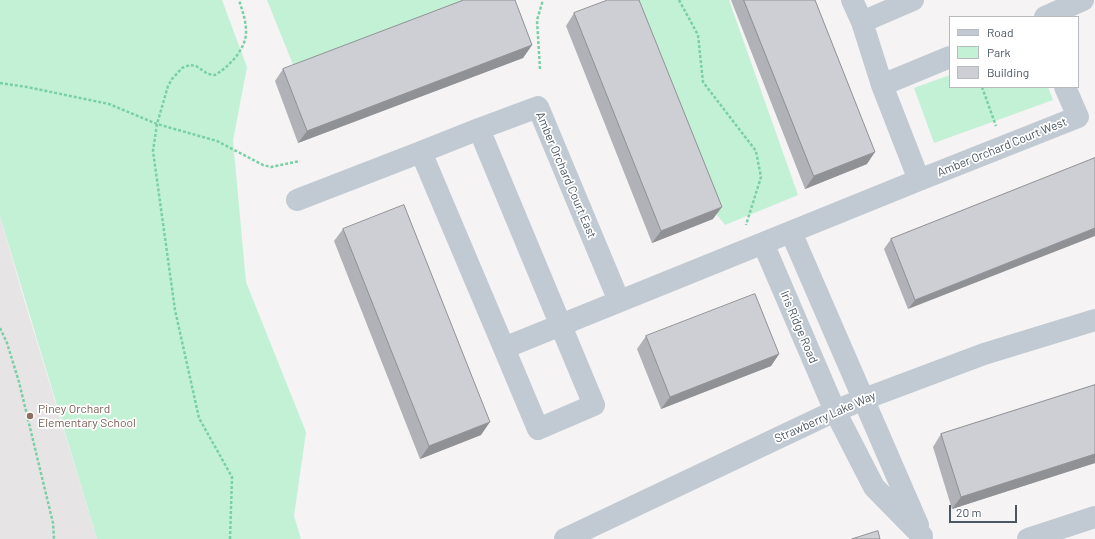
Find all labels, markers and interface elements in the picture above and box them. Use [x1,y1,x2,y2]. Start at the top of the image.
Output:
legend [949,16,1079,88]
text: Road [987,25,1014,39]
text: Park [987,45,1011,59]
text: Building [987,65,1029,79]
street label: Amber Orchard Court East [533,110,599,240]
street label: Amber Orchard Court West [935,114,1069,180]
street label: Iris Ridge Road [777,289,821,365]
street label: Strawberry Lake Way [772,388,878,446]
place label: Piney Orchard Elementary School [38,402,136,430]
marker: Piney Orchard Elementary School [25,411,35,421]
scale bar [951,497,1019,523]
text: 20 m [956,505,982,519]

